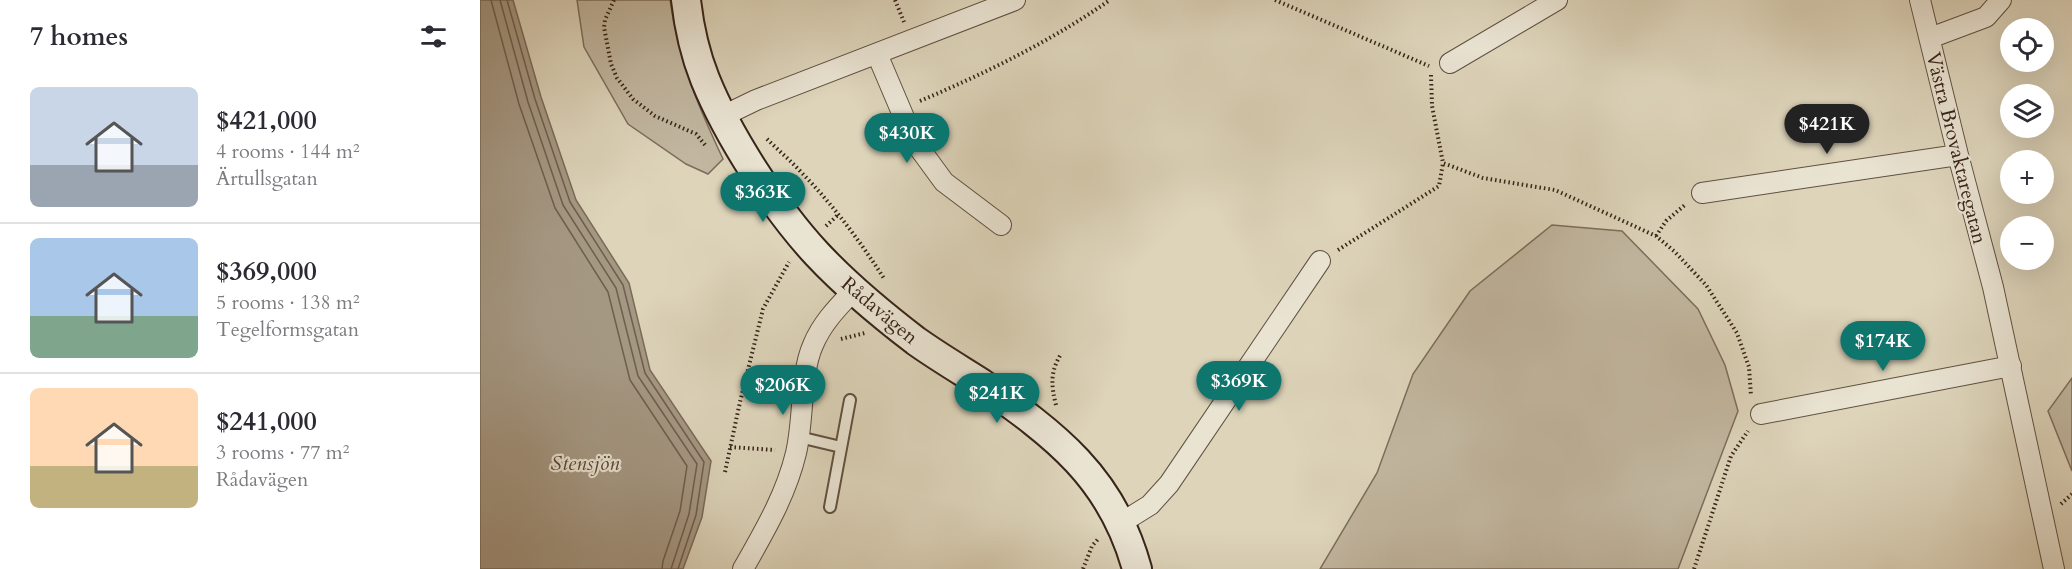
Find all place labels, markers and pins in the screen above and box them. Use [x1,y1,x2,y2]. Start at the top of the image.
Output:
pin: $421K [1785,104,1869,155]
pin: $430K [865,113,949,164]
pin: $363K [721,172,805,223]
pin: $174K [1841,321,1925,372]
pin: $369K [1197,361,1281,412]
pin: $206K [741,365,825,416]
pin: $241K [955,373,1039,424]

